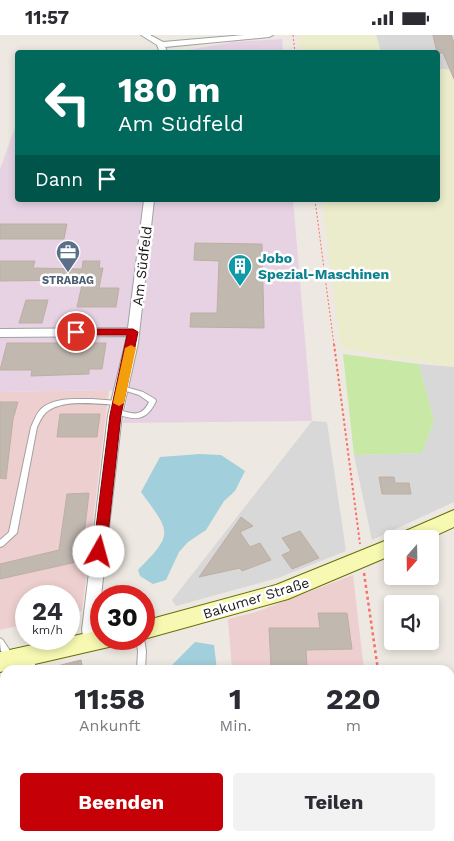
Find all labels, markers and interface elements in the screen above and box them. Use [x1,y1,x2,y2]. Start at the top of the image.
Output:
text: 11:57 [25,6,69,29]
text: 180 m [118,69,221,111]
icon: left [35,70,100,135]
text: Am Südfeld [118,111,244,136]
icon: arrive [93,165,121,193]
text: Dann [35,168,83,191]
street label: Am Südfeld [129,225,155,307]
office icon: STRABAG [55,239,81,273]
place label: Jobo Spezial-Maschinen [258,250,389,282]
building icon: Jobo Spezial-Maschinen [227,253,253,287]
place label: STRABAG [42,274,94,287]
pin [55,311,97,353]
icon: arrive [62,318,90,346]
position arrow [72,525,124,577]
north arrow [384,530,439,585]
map controls [384,530,439,650]
street label: Bakumer Straße [201,574,311,622]
speed limit sign: 30 [90,585,155,650]
button: sound [384,595,439,650]
text: 24 [32,597,63,626]
text: km/h [32,623,63,637]
text: 11:58 [74,681,145,716]
text: 1 [229,681,242,716]
text: 220 [326,681,381,716]
text: Ankunft [79,716,140,735]
text: Min. [220,716,252,735]
text: m [346,716,361,735]
button: Beenden [20,773,223,831]
button: Teilen [233,773,435,831]

